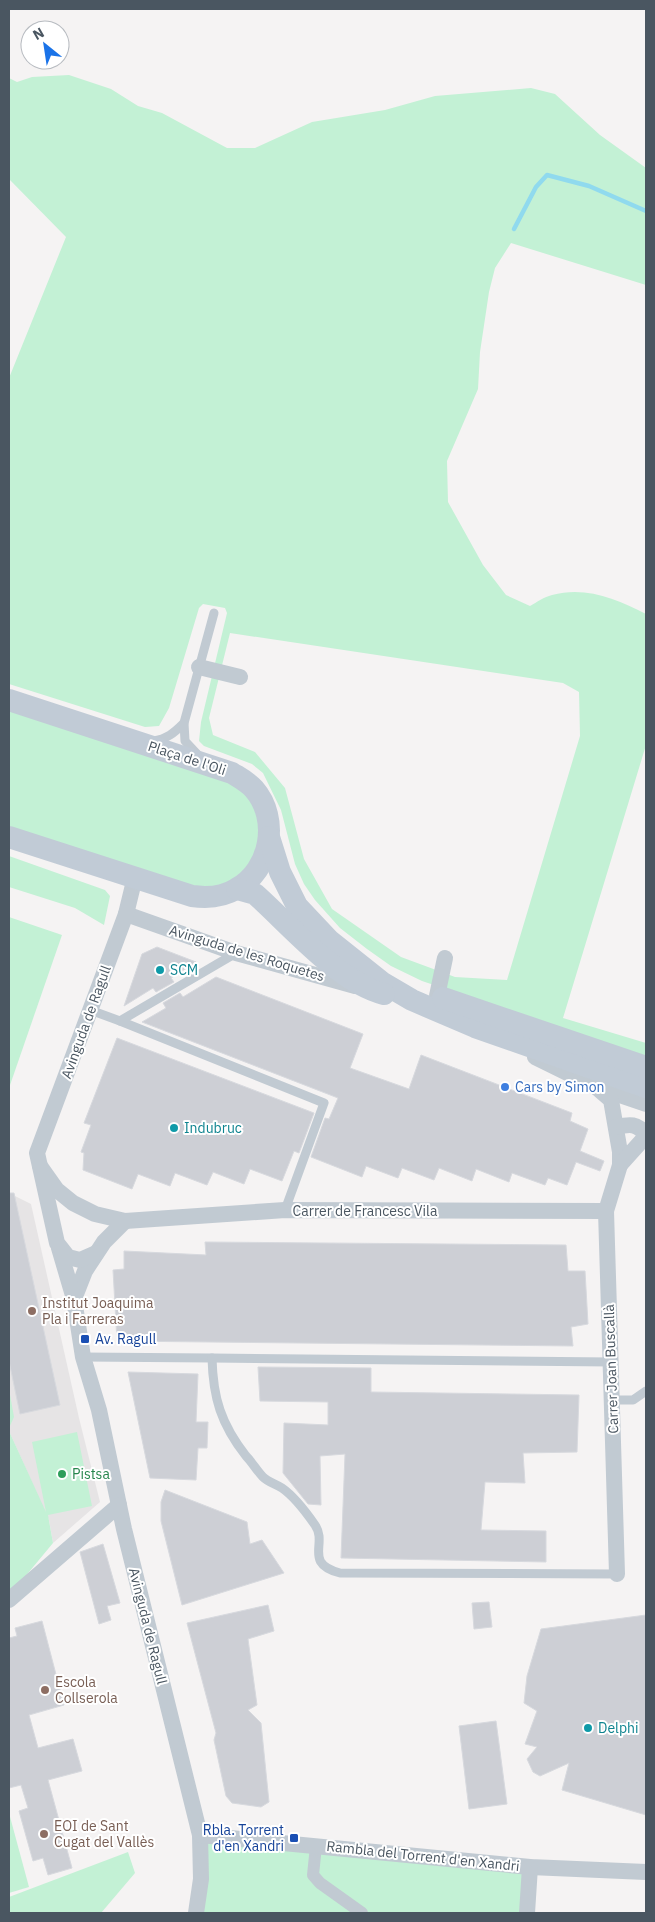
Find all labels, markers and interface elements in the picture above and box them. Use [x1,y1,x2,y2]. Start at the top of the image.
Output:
north arrow [20,20,70,70]
text: N [30,23,47,44]
street label: Plaça de l'Oli [146,737,228,779]
street label: Avinguda de les Roquetes [167,921,327,985]
place label: SCM [170,961,198,979]
street label: Avinguda de Ragull [57,963,115,1081]
marker: SCM [154,964,166,976]
place label: Cars by Simon [515,1078,604,1096]
marker: Cars by Simon [499,1081,511,1093]
place label: Indubruc [184,1119,242,1137]
marker: Indubruc [168,1122,180,1134]
street label: Carrer de Francesc Vila [293,1202,438,1220]
place label: Institut Joaquima Pla i Farreras [42,1294,154,1328]
street label: Carrer Joan Buscallà [600,1303,622,1434]
marker: Institut Joaquima Pla i Farreras [26,1305,38,1317]
place label: Av. Ragull [95,1330,156,1348]
marker: Av. Ragull [79,1333,91,1345]
place label: Pistsa [72,1465,110,1483]
marker: Pistsa [56,1468,68,1480]
street label: Avinguda de Ragull [125,1566,171,1686]
place label: Escola Collserola [55,1673,118,1707]
marker: Escola Collserola [39,1684,51,1696]
place label: Delphi [598,1719,638,1737]
marker: Delphi [582,1722,594,1734]
place label: EOI de Sant Cugat del Vallès [54,1817,154,1851]
place label: Rbla. Torrent d'en Xandri [203,1821,284,1855]
marker: EOI de Sant Cugat del Vallès [38,1828,50,1840]
marker: Rbla. Torrent d'en Xandri [288,1832,300,1844]
street label: Rambla del Torrent d'en Xandri [326,1837,520,1875]

